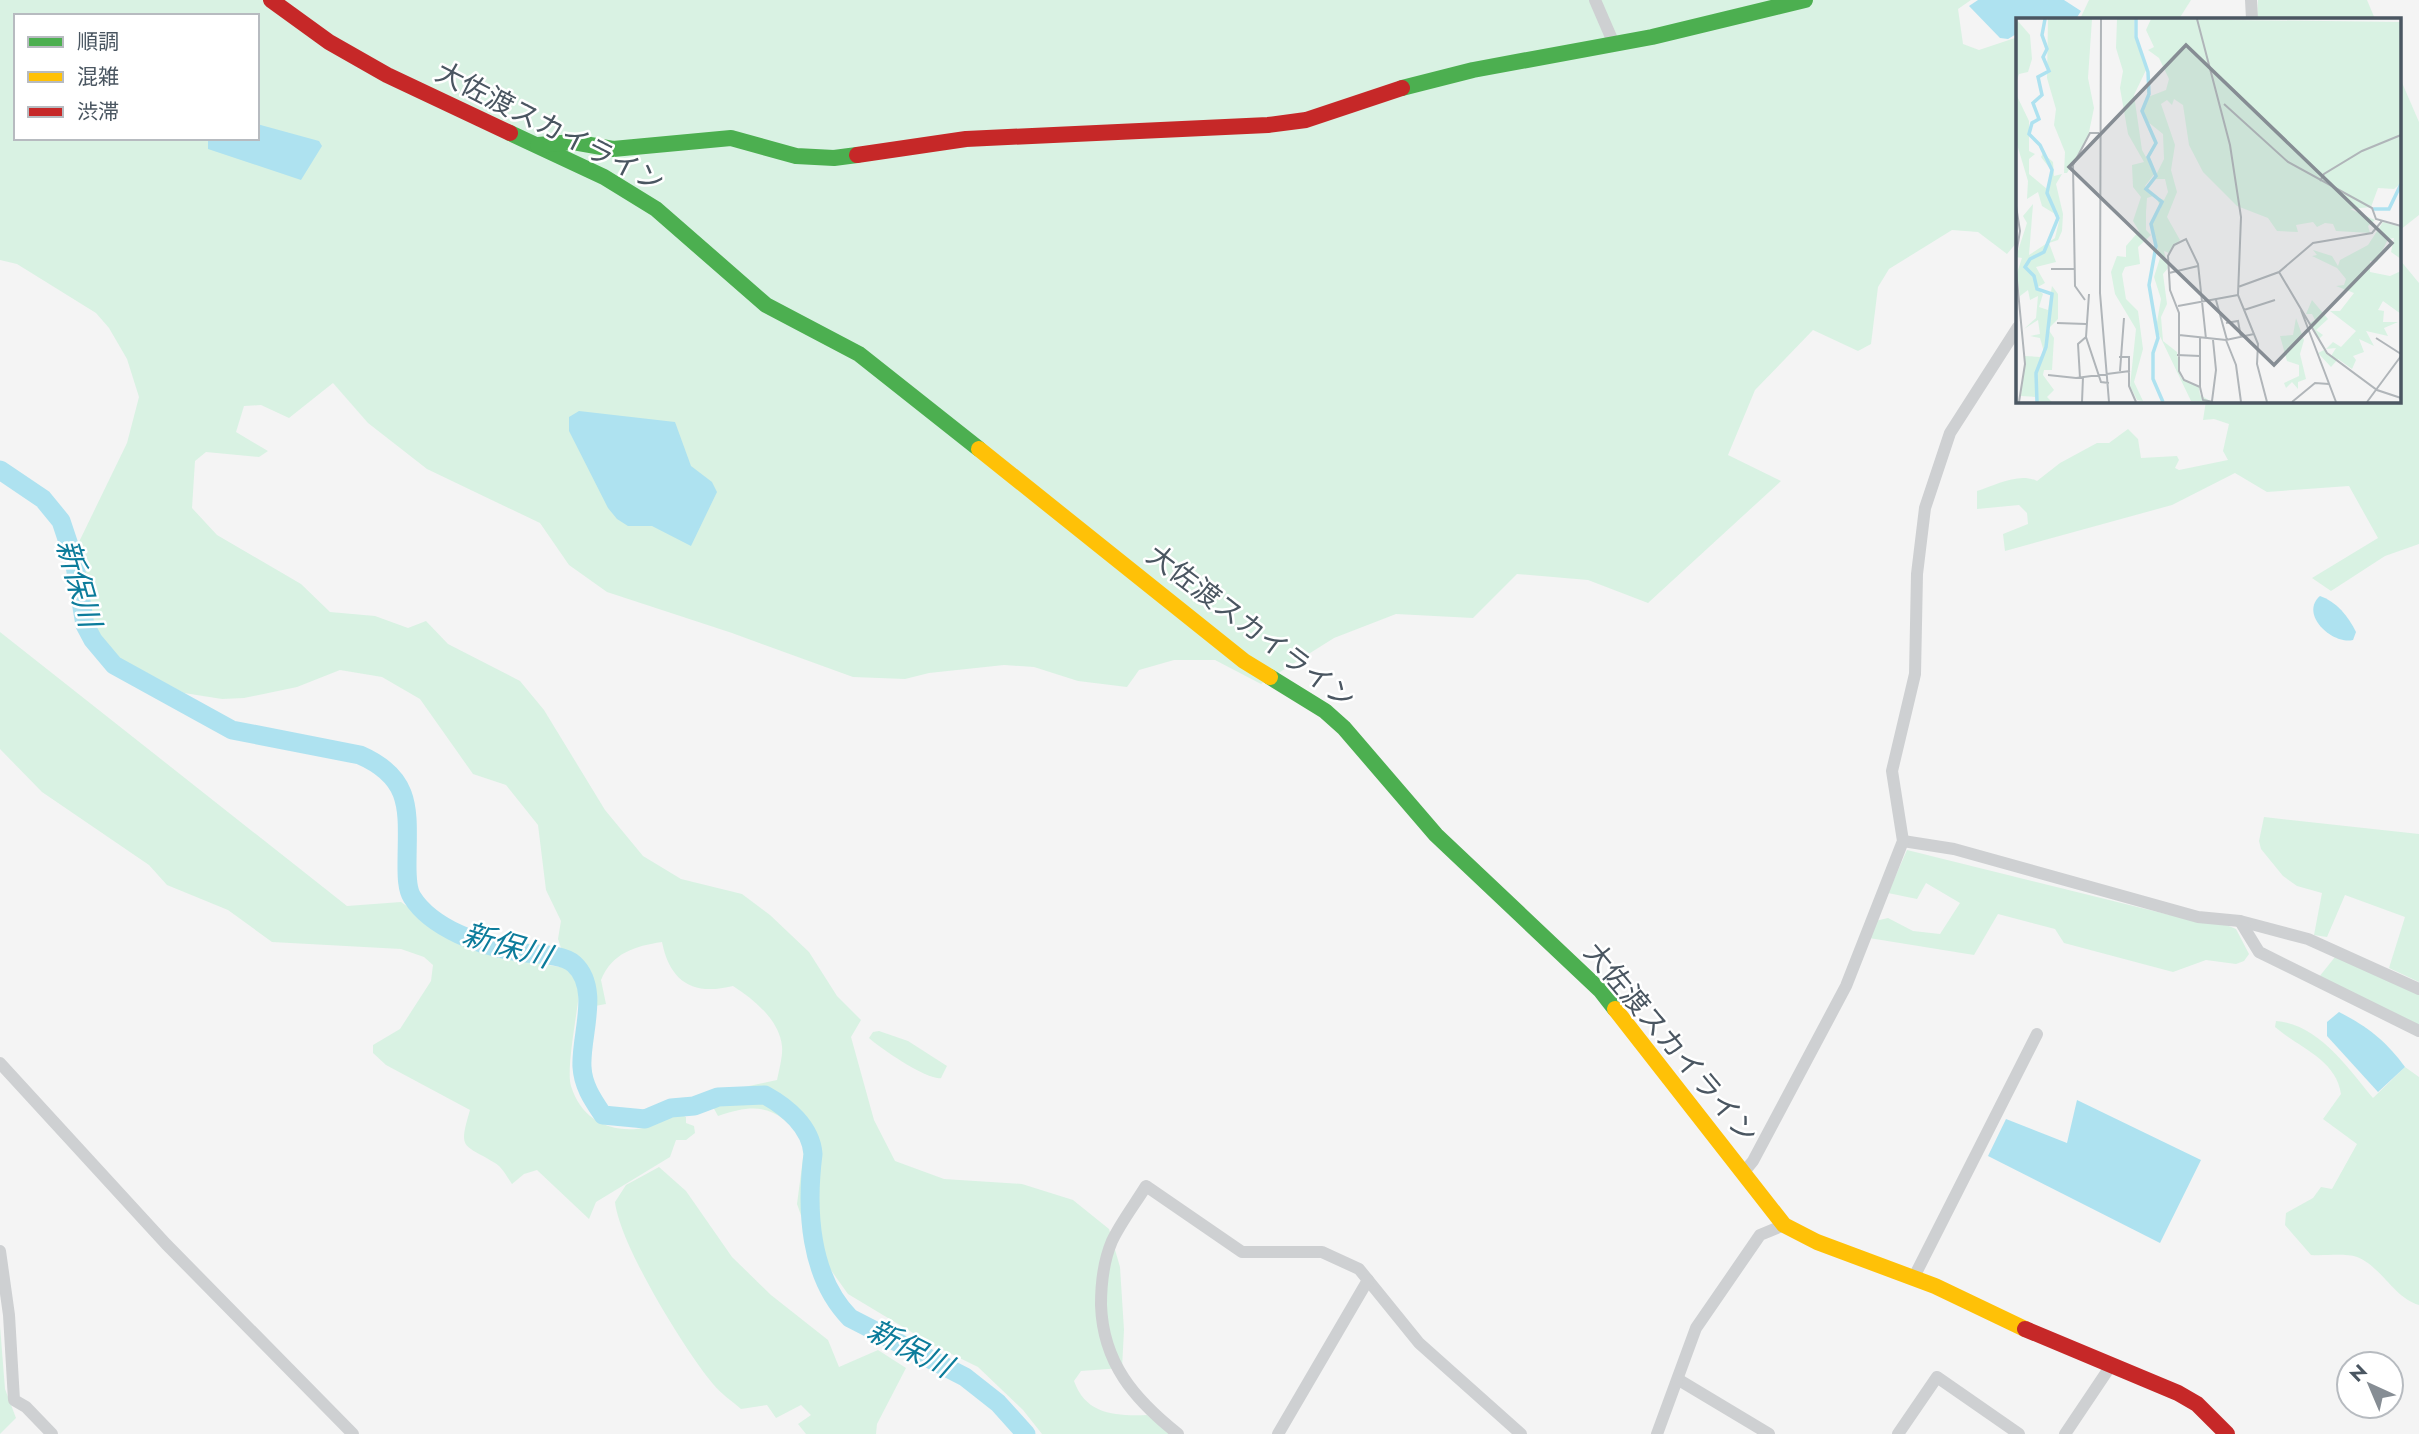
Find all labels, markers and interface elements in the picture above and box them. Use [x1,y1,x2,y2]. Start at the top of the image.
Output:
legend [14,14,259,140]
inset map [2016,18,2402,402]
text: 順調 [77,27,119,57]
street label: 大佐渡スカイライン [428,52,672,202]
text: 混雑 [77,62,119,92]
text: 渋滞 [77,97,119,127]
water label: 新保川 [46,534,113,635]
street label: 大佐渡スカイライン [1138,535,1364,719]
water label: 新保川 [458,912,559,979]
street label: 大佐渡スカイライン [1574,933,1768,1153]
water label: 新保川 [860,1308,963,1389]
north arrow [2335,1350,2405,1420]
text: N [2344,1358,2373,1388]

